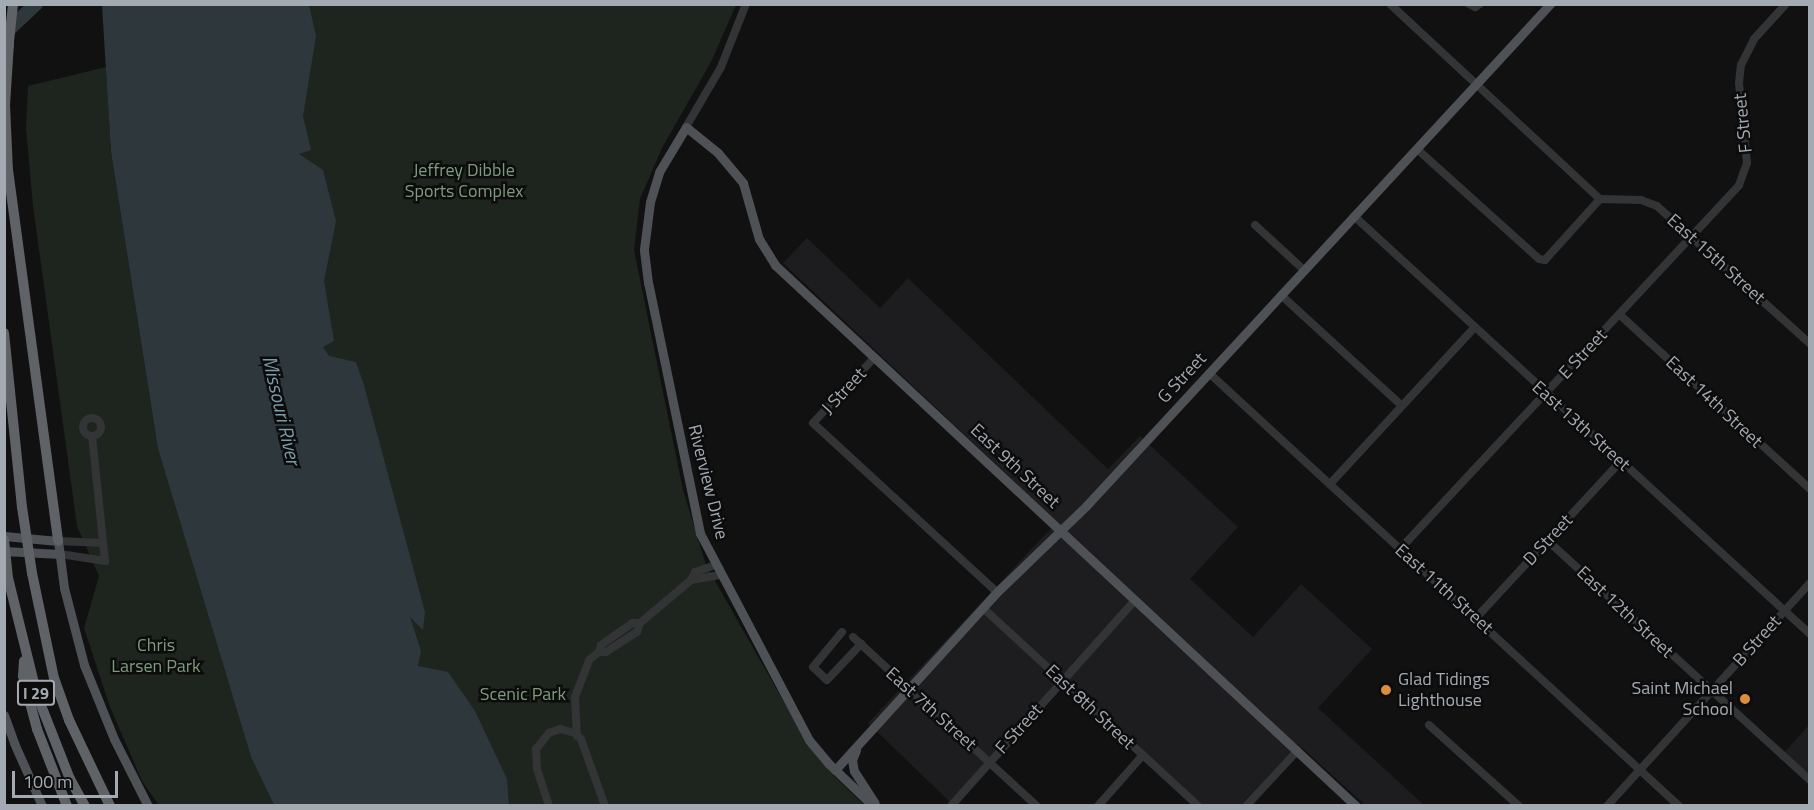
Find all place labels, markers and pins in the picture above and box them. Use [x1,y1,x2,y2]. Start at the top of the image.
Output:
place label: Glad Tidings Lighthouse [1398,669,1490,712]
place label: Saint Michael School [1632,678,1733,720]
marker: Glad Tidings Lighthouse [1379,683,1393,697]
marker: Saint Michael School [1738,692,1752,706]

